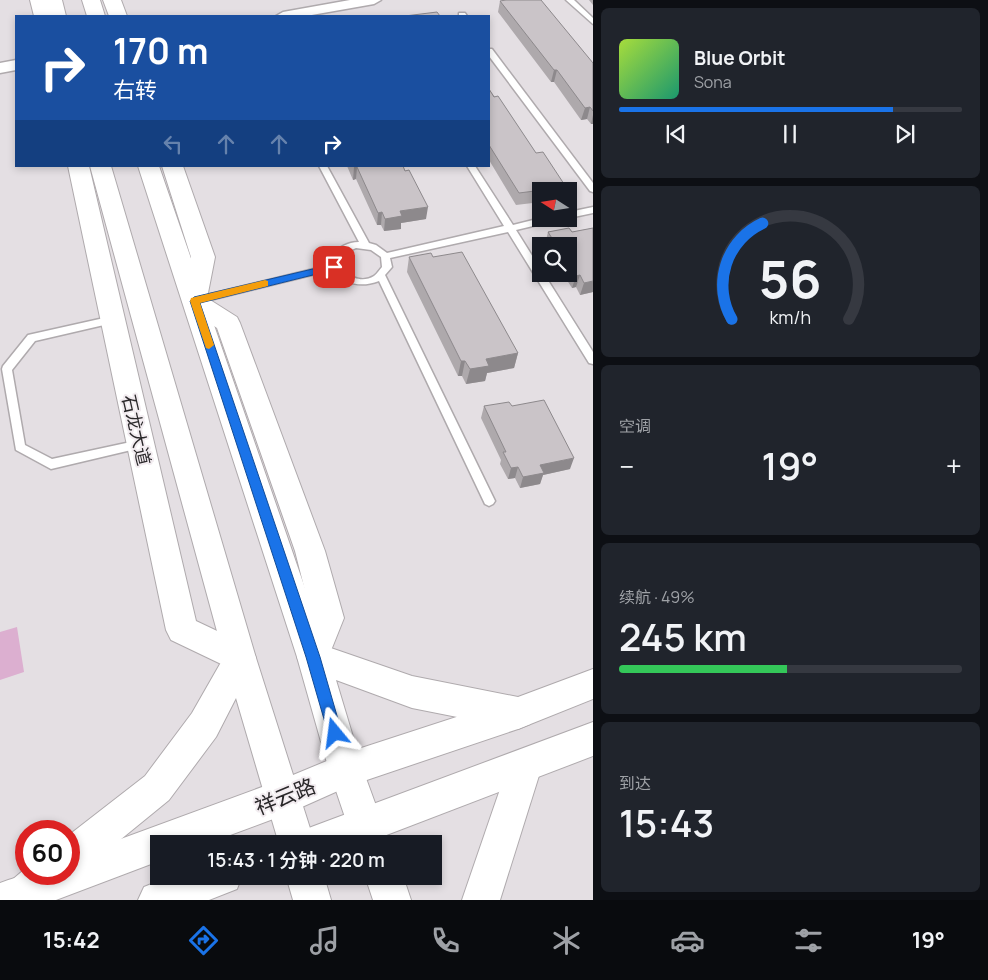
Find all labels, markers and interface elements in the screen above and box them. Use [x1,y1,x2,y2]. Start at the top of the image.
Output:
text: 170 m [113,27,209,75]
icon: right [30,35,95,100]
text: Blue Orbit [694,45,786,71]
text: Sona [694,71,732,93]
text: 右转 [113,75,157,105]
icon: previous [662,120,690,148]
icon: pause [776,120,804,148]
icon: next [891,120,919,148]
icon: left [159,130,187,158]
icon: ahead [212,130,240,158]
icon: ahead [265,130,293,158]
icon: right [318,130,346,158]
north arrow [532,182,578,228]
map controls [532,182,577,282]
button: search [532,237,577,282]
text: 56 [759,243,822,314]
pin [313,246,355,288]
icon: arrive [320,253,348,281]
text: km/h [770,305,811,329]
street label: 石龙大道 [117,392,157,468]
text: 空调 [619,415,651,437]
text: 19° [762,439,818,491]
text: − [619,447,634,485]
text: + [946,447,962,485]
text: 续航 · 49% [619,586,695,608]
text: 245 km [619,610,747,662]
position arrow [308,706,360,758]
street label: 祥云路 [251,771,319,821]
text: 到达 [619,772,651,794]
text: 15:43 [619,796,714,848]
speed limit sign: 60 [15,820,80,885]
text: 15:43 · 1 分钟 · 220 m [207,847,385,873]
icon: directions [186,923,221,958]
icon: music [307,923,342,958]
icon: phone [428,923,463,958]
icon: climate [549,923,584,958]
icon: car [670,923,705,958]
icon: filters [791,923,826,958]
text: 15:42 [43,925,100,955]
text: 19° [912,925,945,955]

